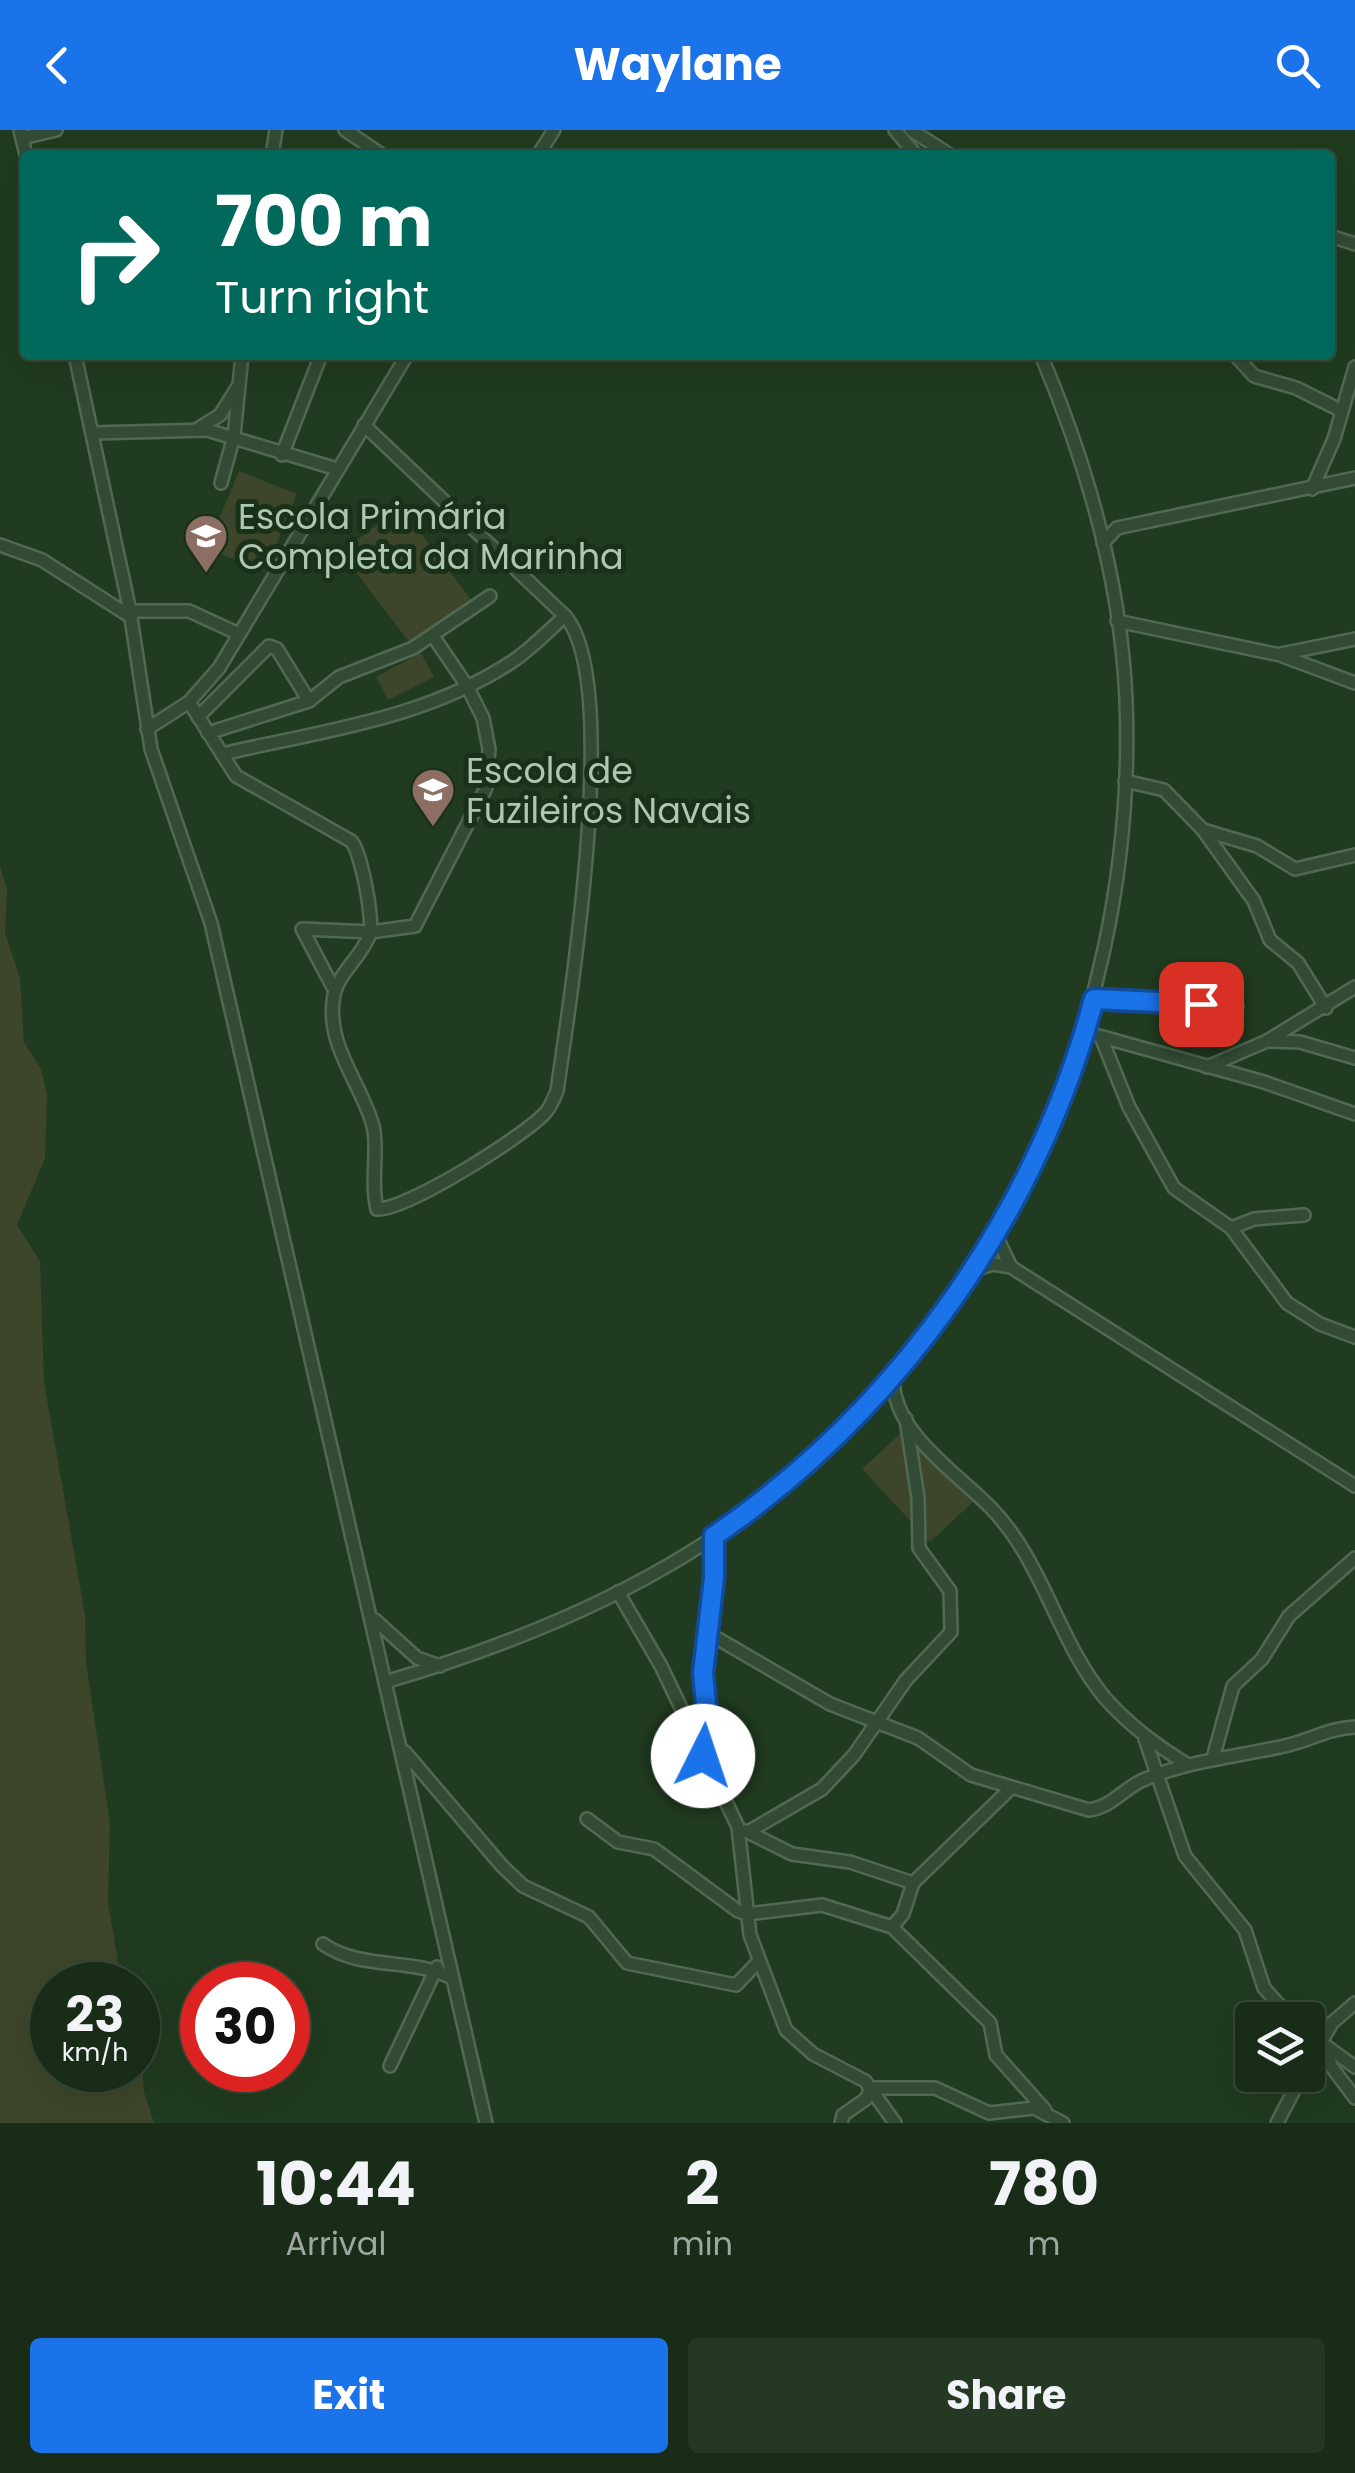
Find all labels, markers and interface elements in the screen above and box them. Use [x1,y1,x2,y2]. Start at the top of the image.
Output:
text: Waylane [573,33,782,96]
icon: back [30,38,85,93]
icon: search [1270,38,1325,93]
text: 700 m [215,172,433,271]
icon: right [50,190,180,320]
text: Turn right [215,266,429,329]
place label: Escola Primária Completa da Marinha [238,492,624,581]
school or university icon: Escola Primária Completa da Marinha [183,513,229,574]
place label: Escola de Fuzileiros Navais [466,746,751,835]
school or university icon: Escola de Fuzileiros Navais [410,767,456,828]
pin [1159,962,1244,1047]
icon: arrive [1174,977,1229,1032]
position arrow [651,1704,755,1808]
speed limit sign: 30 [180,1962,310,2092]
text: 23 [66,1979,124,2050]
map controls [1235,2002,1325,2092]
button: layers [1235,2002,1325,2092]
text: km/h [62,2035,128,2070]
text: 10:44 [256,2142,416,2226]
text: 2 [685,2142,720,2226]
text: 780 [989,2142,1099,2226]
text: Arrival [285,2221,386,2266]
text: min [672,2221,733,2266]
text: m [1028,2221,1060,2266]
button: Exit [30,2338,668,2453]
button: Share [688,2338,1325,2453]

